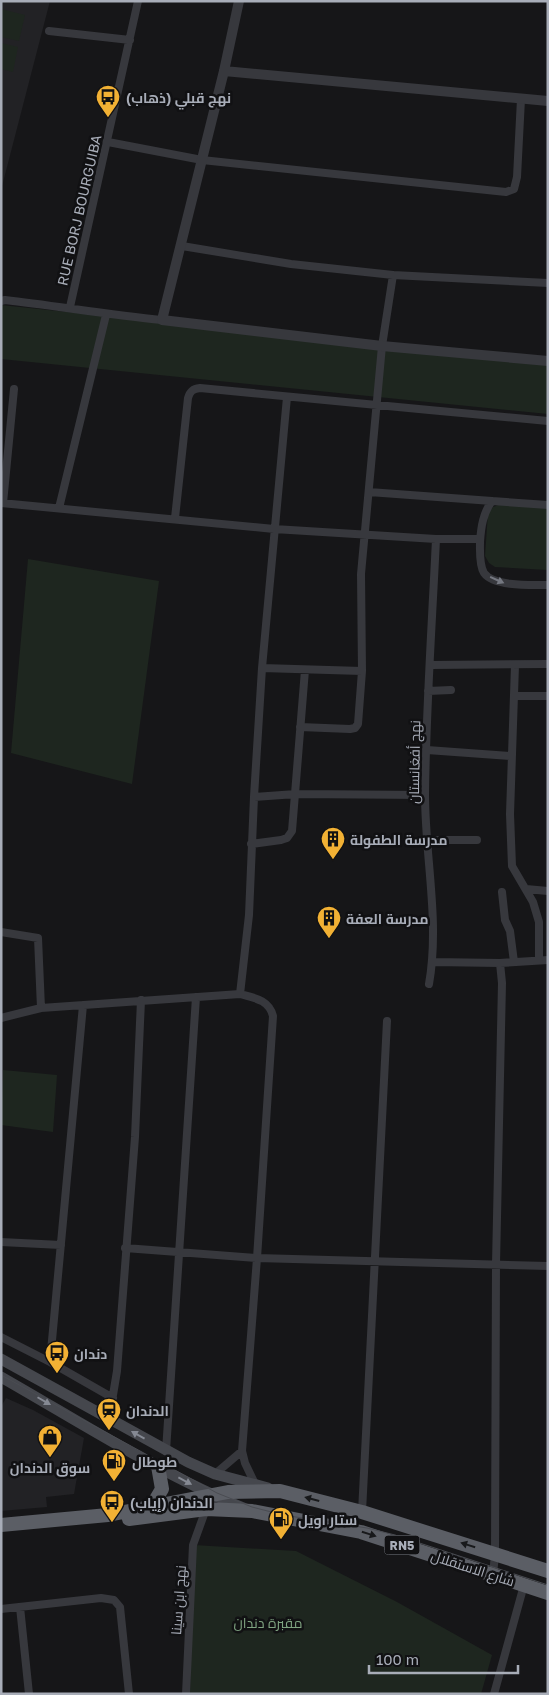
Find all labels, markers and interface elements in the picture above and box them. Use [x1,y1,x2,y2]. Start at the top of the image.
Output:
bus stop icon: نهج قبلي (ذهاب) [95,84,121,118]
place label: نهج قبلي (ذهاب) [126,89,231,110]
street label: RUE BORJ BOURGUIBA [53,132,105,287]
one-way arrow [490,576,504,584]
street label: نهج أفغانستان [405,720,424,804]
building icon: مدرسة الطفولة [320,826,346,860]
place label: مدرسة الطفولة [350,831,448,849]
building icon: مدرسة العفة [316,905,342,939]
place label: مدرسة العفة [346,910,429,927]
bus stop icon: دندان [44,1340,70,1374]
place label: دندان [74,1345,107,1362]
one-way arrow [37,1396,50,1405]
station icon: الدندان [96,1397,122,1431]
place label: الدندان [126,1402,169,1419]
shop icon: سوق الدندان [37,1424,63,1458]
one-way arrow [130,1431,145,1439]
fuel station icon: طوطال [101,1448,127,1482]
place label: طوطال [132,1453,177,1471]
place label: سوق الدندان [10,1459,90,1477]
one-way arrow [178,1477,192,1485]
bus stop icon: الدندان (إياب) [99,1489,125,1523]
place label: الدندان (إياب) [130,1494,213,1513]
one-way arrow [305,1495,320,1503]
fuel station icon: ستار اويل [268,1506,294,1540]
place label: ستار اويل [298,1511,357,1529]
one-way arrow [361,1531,376,1539]
road number: RN5 [384,1536,420,1554]
one-way arrow [460,1541,475,1549]
street label: شارع الاستقلال [429,1547,517,1590]
street label: نهج ابن سينا [167,1564,190,1636]
park label: مقبرة دندان [233,1614,303,1631]
scale bar [369,1642,518,1674]
text: 100 m [376,1650,419,1668]

